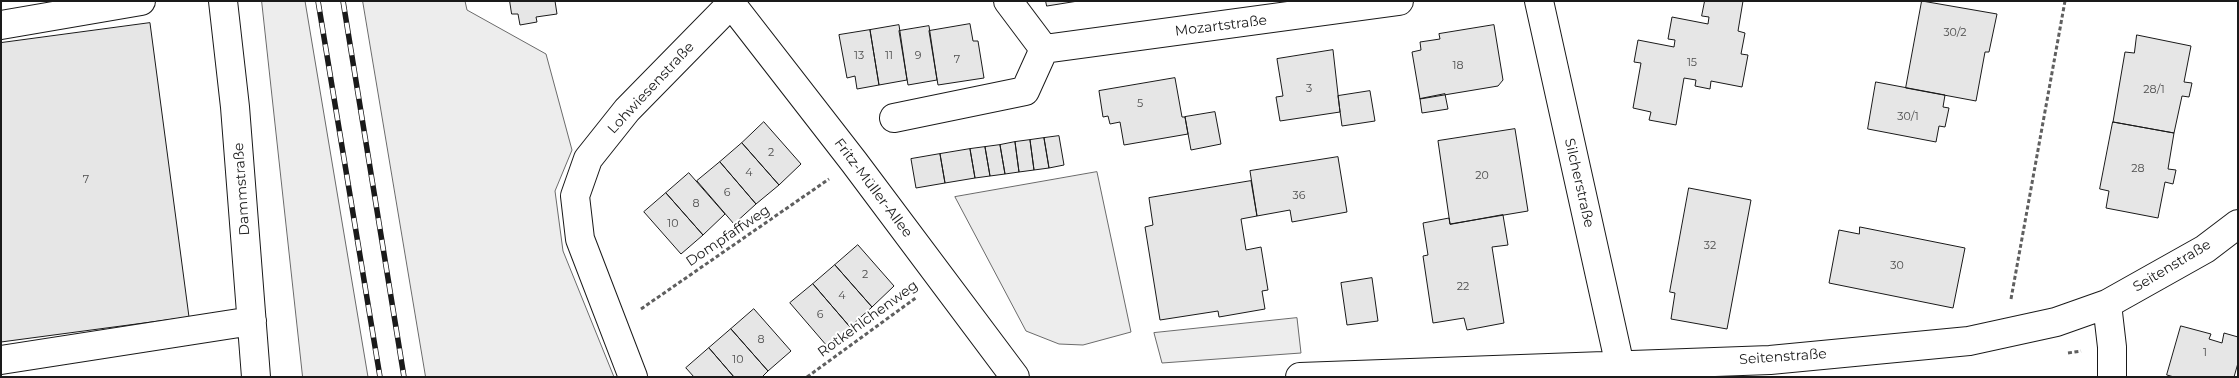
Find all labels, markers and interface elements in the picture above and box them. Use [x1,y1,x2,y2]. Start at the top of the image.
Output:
street label: Mozartstraße [1174,12,1268,40]
house number: 30/2 [1943,26,1967,40]
street label: Lohwiesenstraße [604,39,698,137]
house number: 13 [854,49,864,63]
house number: 11 [885,49,893,63]
house number: 9 [915,49,921,63]
house number: 7 [954,53,960,67]
house number: 15 [1687,56,1697,70]
house number: 18 [1453,59,1463,73]
house number: 3 [1306,82,1312,96]
house number: 28/1 [2143,83,2165,97]
house number: 5 [1137,97,1143,111]
house number: 30/1 [1897,110,1919,124]
street label: Fritz-Müller-Allee [830,135,916,241]
street label: Silcherstraße [1561,137,1597,229]
street label: Dammstraße [230,142,254,236]
house number: 2 [768,146,774,160]
house number: 28 [2131,162,2145,176]
house number: 4 [745,166,753,180]
house number: 20 [1475,169,1489,183]
house number: 7 [83,173,89,187]
house number: 6 [724,186,730,200]
house number: 36 [1293,189,1305,203]
house number: 8 [692,197,700,211]
street label: Dompfaffweg [683,202,773,270]
house number: 10 [667,217,679,231]
street label: Seitenstraße [2130,236,2214,296]
house number: 32 [1704,239,1716,253]
house number: 30 [1890,259,1904,273]
house number: 2 [862,268,868,282]
street label: Rotkehlchenweg [815,277,921,361]
house number: 22 [1457,280,1469,294]
house number: 4 [838,289,846,303]
house number: 6 [817,308,823,322]
house number: 8 [757,333,765,347]
street label: Seitenstraße [1739,346,1827,368]
house number: 1 [2203,346,2207,360]
house number: 10 [732,353,744,367]

